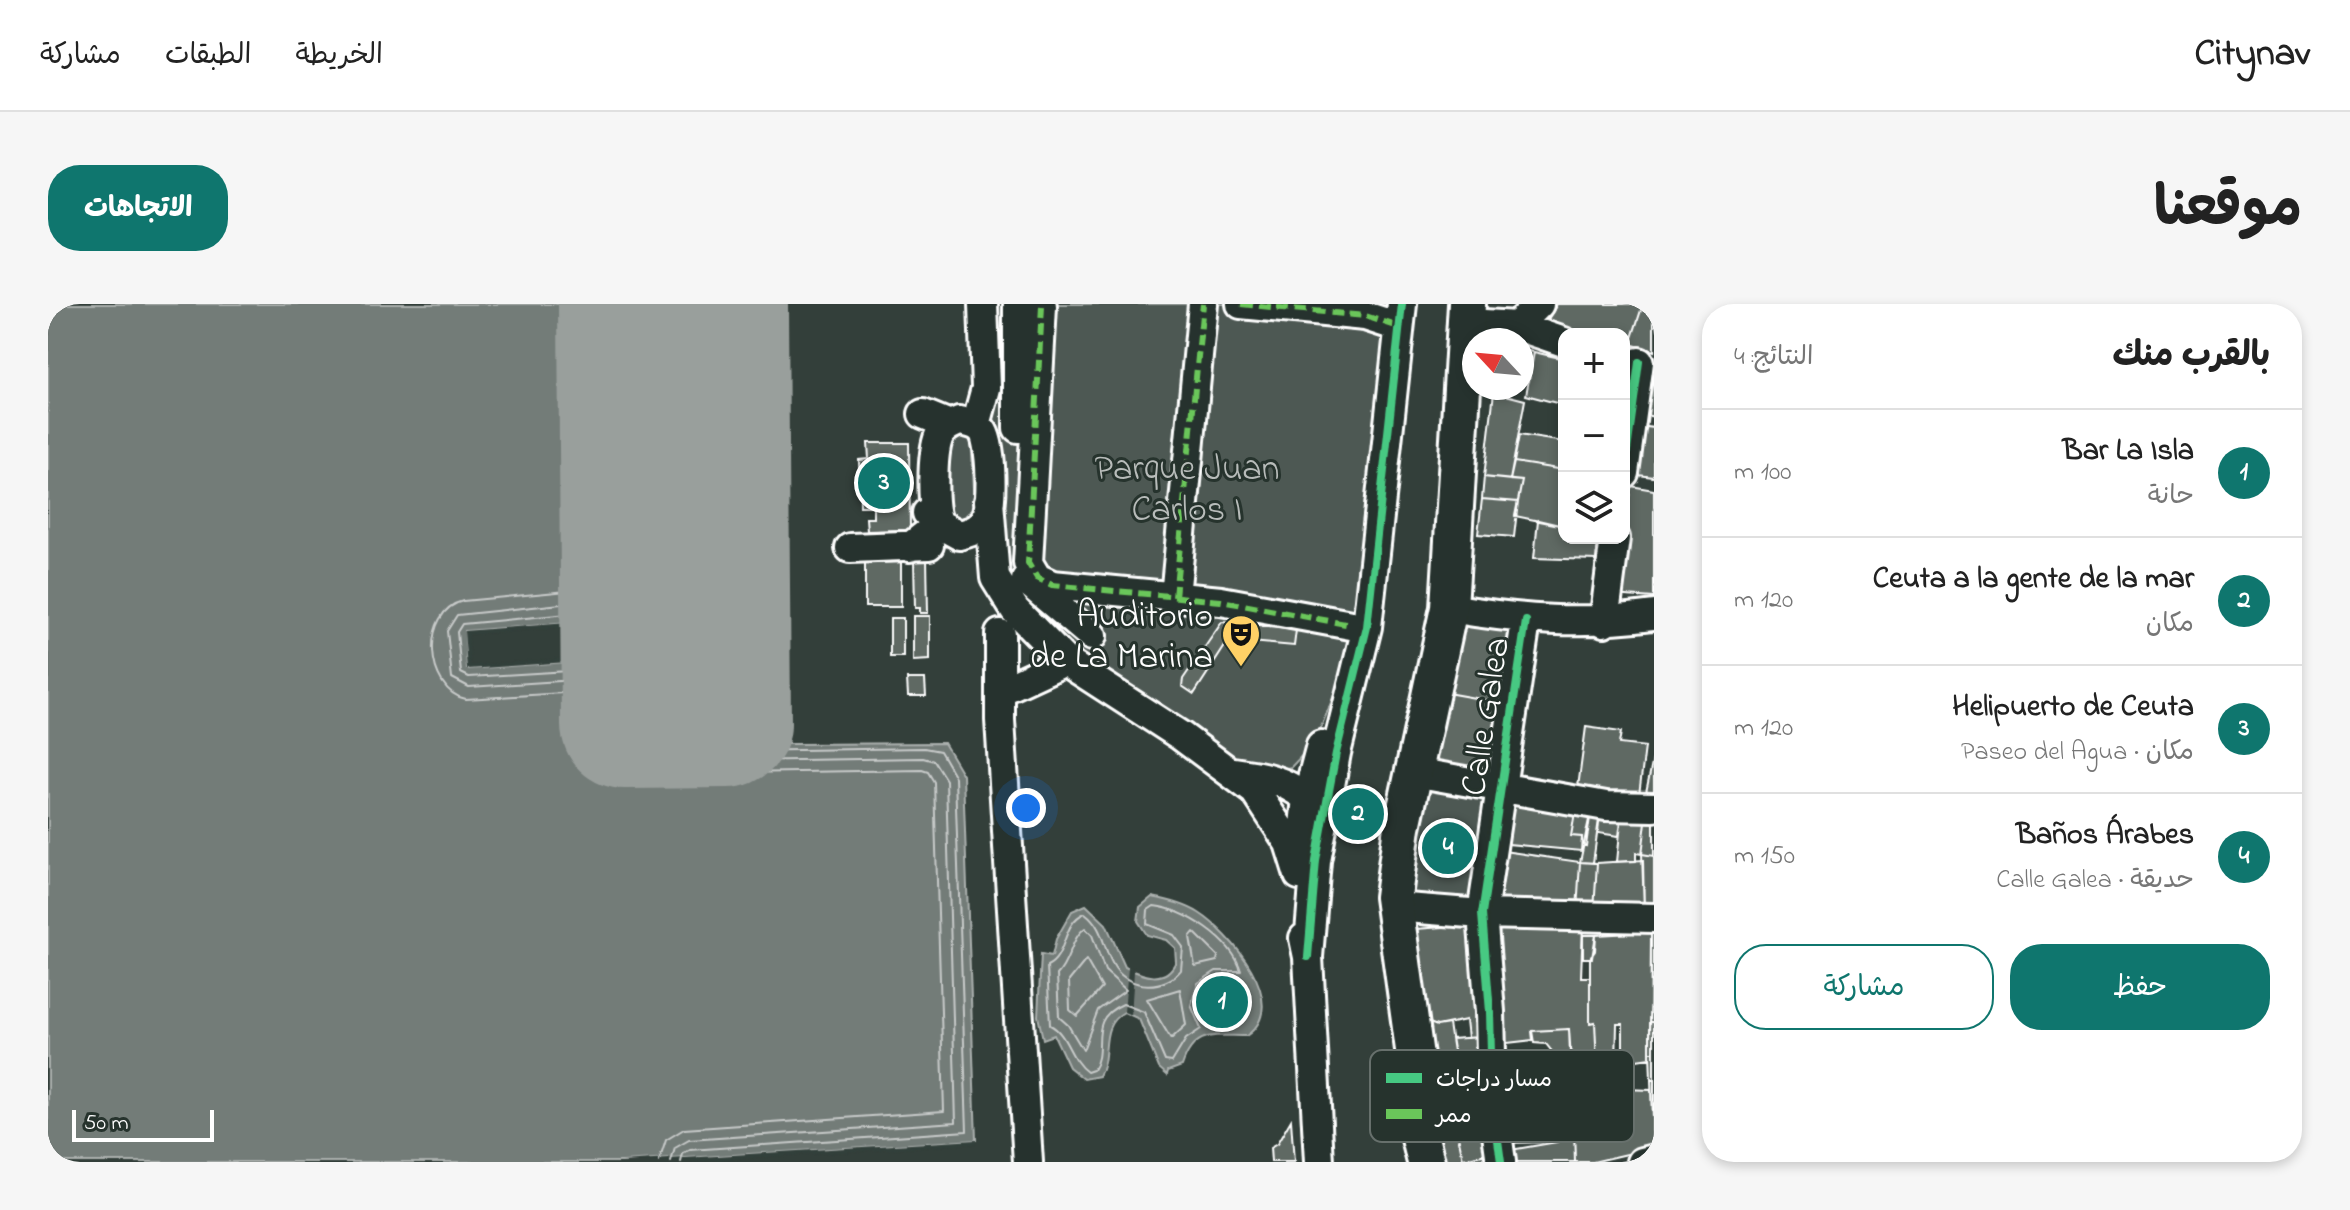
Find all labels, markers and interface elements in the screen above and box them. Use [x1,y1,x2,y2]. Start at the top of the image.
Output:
text: Citynav [2194,27,2310,83]
text: مشاركة [40,36,121,77]
text: الطبقات [165,36,251,77]
text: الخريطة [295,36,383,77]
button: الاتجاهات [48,165,228,251]
text: موقعنا [2154,170,2302,251]
north arrow [1462,328,1534,400]
map controls [1558,328,1630,544]
button: + [1558,328,1630,400]
text: بالقرب منك [2112,332,2270,382]
text: النتائج: 4 [1734,339,1813,377]
button: − [1558,400,1630,472]
text: Bar La Isla [2062,430,2194,474]
park label: Parque Juan Carlos I [1094,444,1280,538]
pin: 3 [858,453,910,513]
text: 100 m [1734,454,1791,492]
text: 1 [2240,454,2248,492]
button: layers [1558,472,1630,544]
text: حانة [2148,478,2194,516]
text: Ceuta a la gente de la mar [1873,558,2194,602]
text: 120 m [1734,582,1793,620]
text: 2 [2238,582,2250,620]
place label: Auditorio de La Marina [1030,591,1213,685]
text: مكان [2146,606,2194,644]
theatre icon: Auditorio de La Marina [1220,613,1262,668]
street label: Calle Galea [1449,634,1526,800]
text: Helipuerto de Ceuta [1952,686,2194,730]
text: 120 m [1734,710,1793,748]
text: 3 [2239,710,2249,748]
text: مكان · Paseo del Agua [1961,734,2194,772]
pin: 2 [1332,784,1384,844]
your location [1006,788,1046,828]
text: Baños Árabes [2016,814,2194,858]
pin: 4 [1422,818,1474,878]
text: 150 m [1734,838,1795,876]
text: 4 [2239,838,2249,876]
text: حديقة · Calle Galea [1996,862,2194,900]
button: مشاركة [1734,944,1994,1030]
button: حفظ [2010,944,2270,1030]
pin: 1 [1196,972,1248,1032]
legend [1370,1050,1634,1142]
text: مسار دراجات [1436,1065,1552,1097]
text: ممر [1434,1101,1472,1133]
scale bar [72,1106,214,1142]
text: 50 m [84,1108,129,1140]

